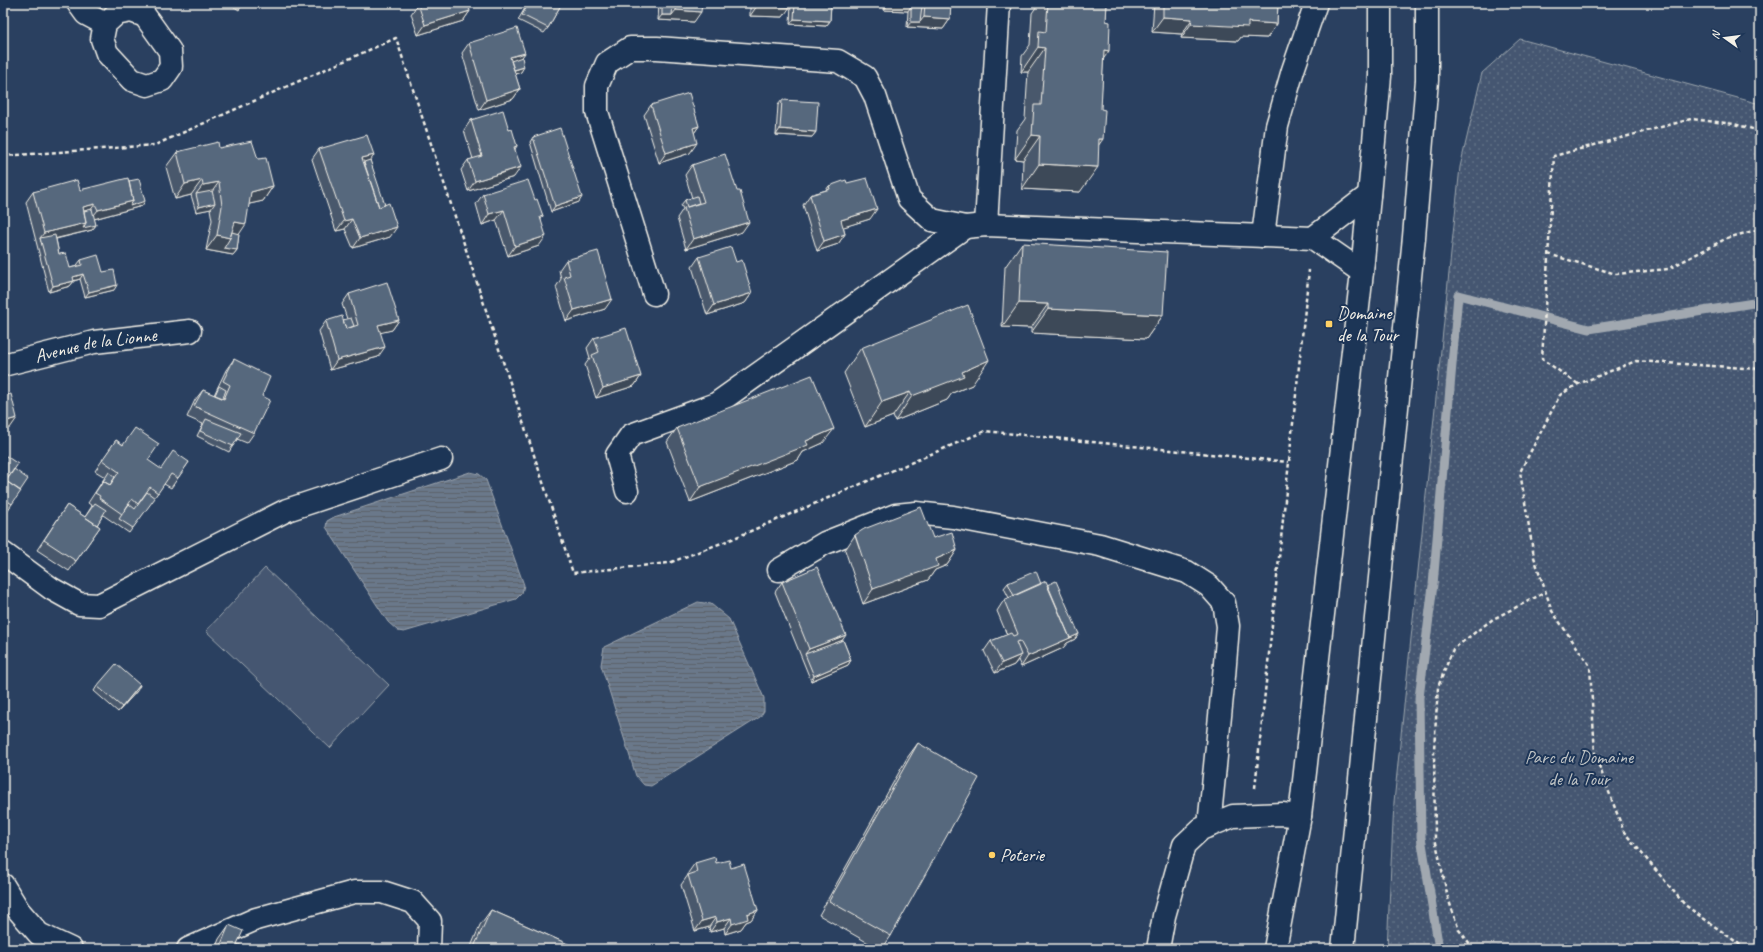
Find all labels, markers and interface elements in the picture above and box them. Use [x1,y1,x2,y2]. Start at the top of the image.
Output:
north arrow [1705,18,1745,58]
text: N [1708,28,1723,41]
place label: Domaine de la Tour [1337,301,1401,347]
marker: Domaine de la Tour [1324,319,1334,329]
street label: Avenue de la Lionne [32,323,160,369]
park label: Parc du Domaine de la Tour [1525,745,1635,791]
place label: Poterie [1000,843,1046,867]
marker: Poterie [987,850,997,860]

